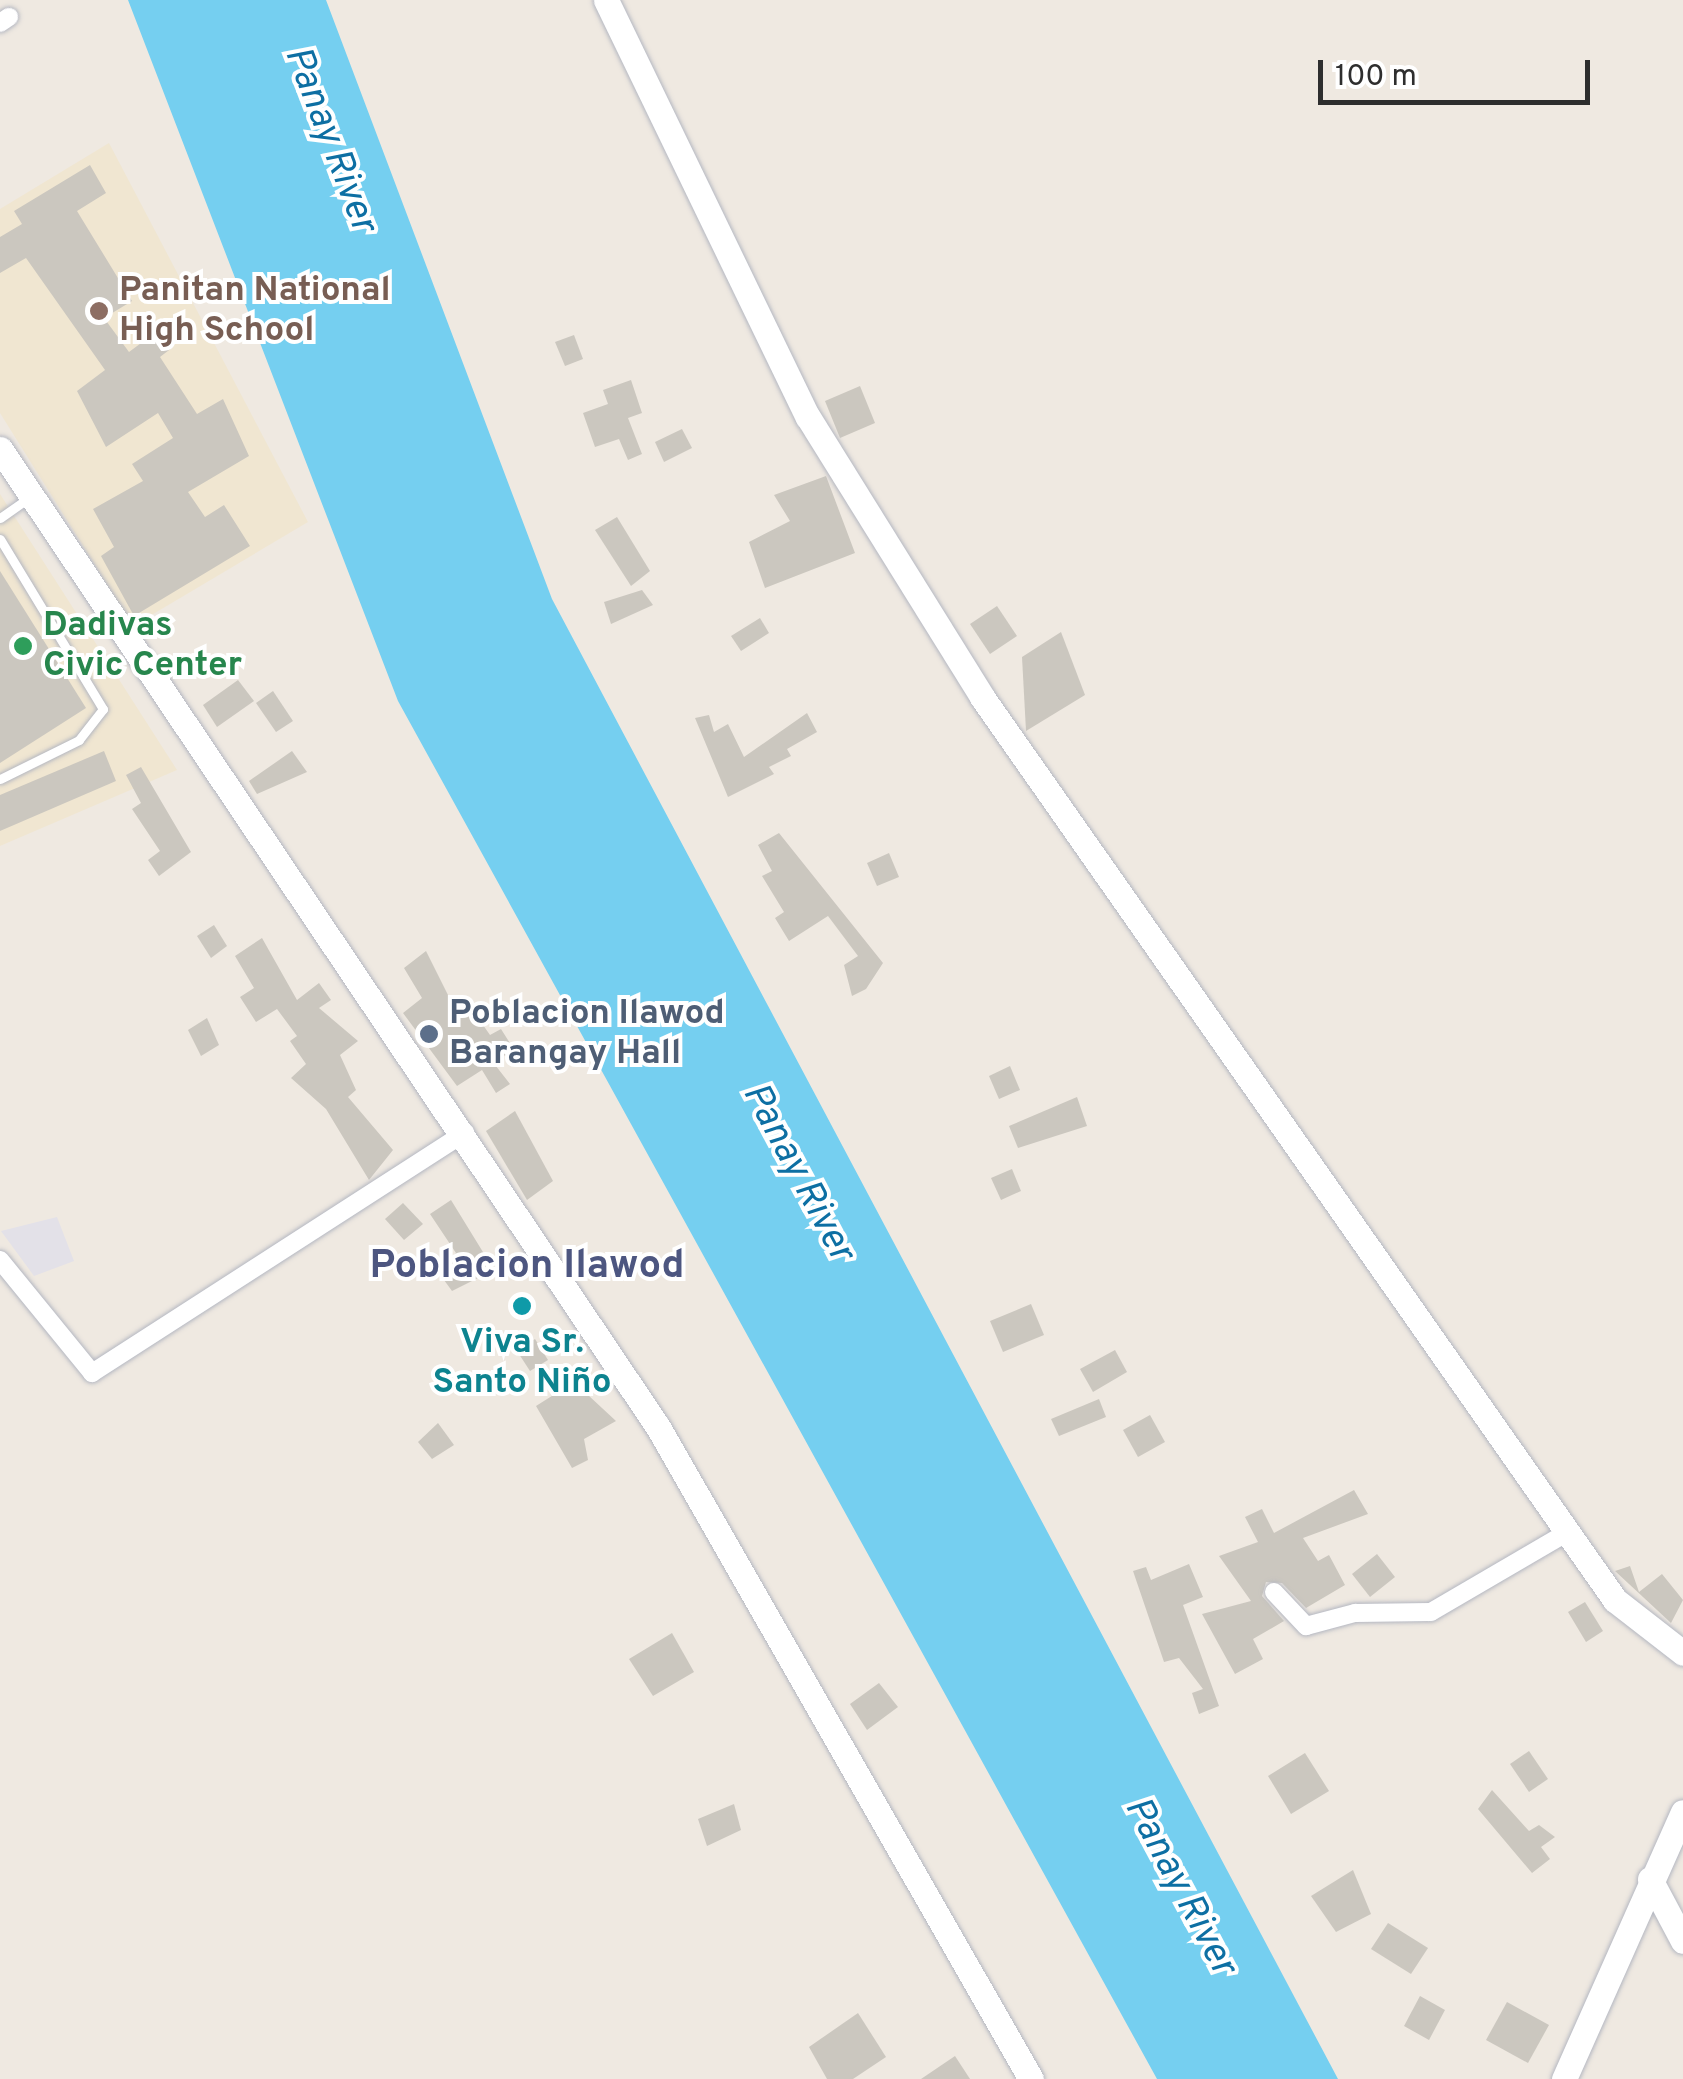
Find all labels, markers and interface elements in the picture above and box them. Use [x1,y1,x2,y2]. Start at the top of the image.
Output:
scale bar [1323,40,1596,102]
water label: Panay River [273,41,385,239]
text: 100 m [1335,59,1417,96]
place label: Panitan National High School [119,270,391,352]
marker: Panitan National High School [88,300,110,322]
place label: Dadivas Civic Center [43,605,242,687]
marker: Dadivas Civic Center [12,635,34,657]
place label: Poblacion Ilawod Barangay Hall [449,993,725,1075]
marker: Poblacion Ilawod Barangay Hall [418,1023,440,1045]
water label: Panay River [731,1076,863,1270]
district label: Poblacion Ilawod [369,1243,685,1291]
marker: Viva Sr. Santo Niño [511,1295,533,1317]
place label: Viva Sr. Santo Niño [432,1322,612,1404]
water label: Panay River [1113,1790,1245,1984]

